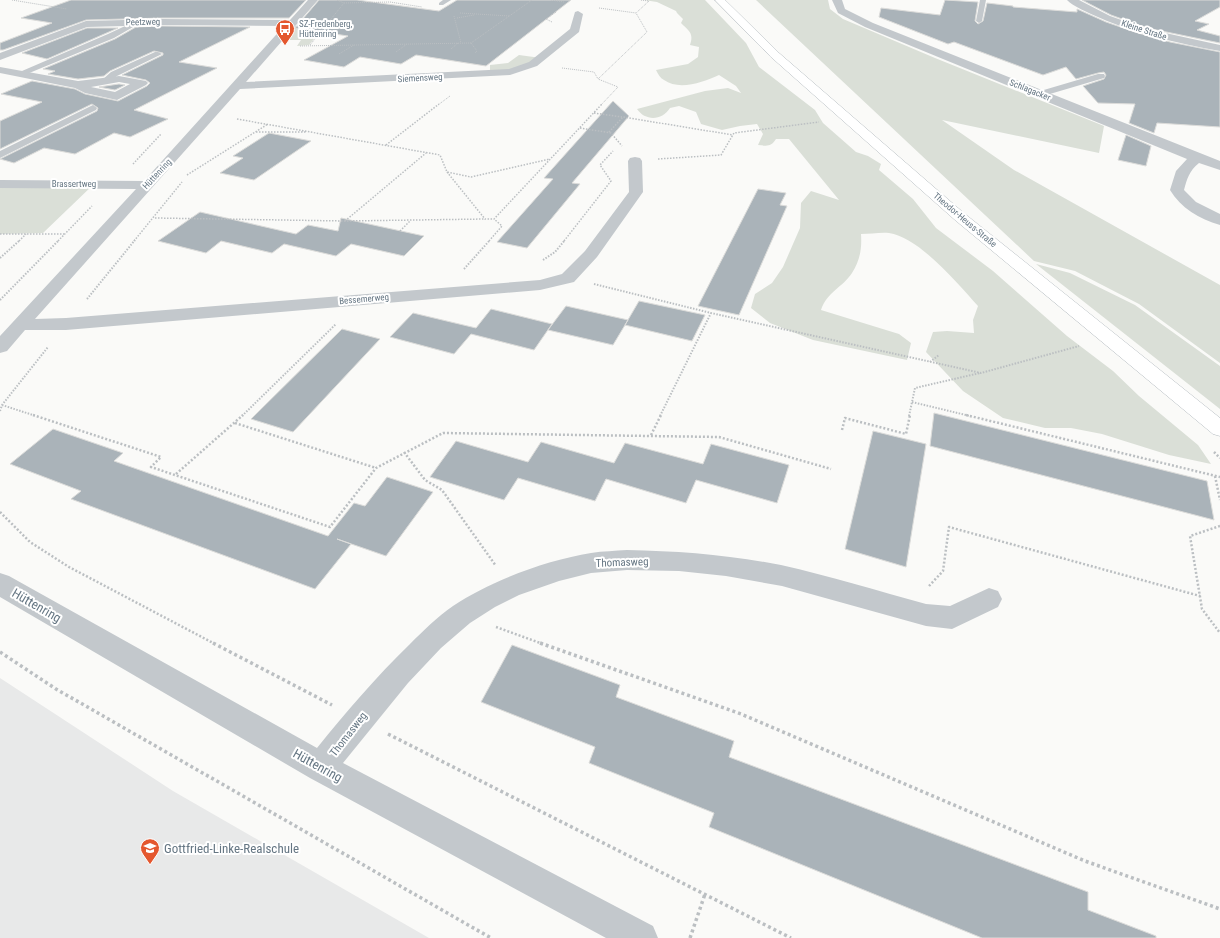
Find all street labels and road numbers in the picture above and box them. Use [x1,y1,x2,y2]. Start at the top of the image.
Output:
street label: Peetzweg [126,17,160,27]
street label: Kleine Straße [1120,18,1168,42]
street label: Siemensweg [397,72,443,84]
street label: Schlagacker [1008,77,1052,103]
street label: Hüttenring [141,157,173,191]
street label: Brassertweg [52,179,96,189]
street label: Theodor-Heuss-Straße [931,191,999,249]
street label: Bessemerweg [339,292,389,306]
street label: Thomasweg [595,555,649,570]
street label: Hüttenring [10,585,64,625]
street label: Thomasweg [327,709,370,759]
street label: Hüttenring [290,746,345,785]

